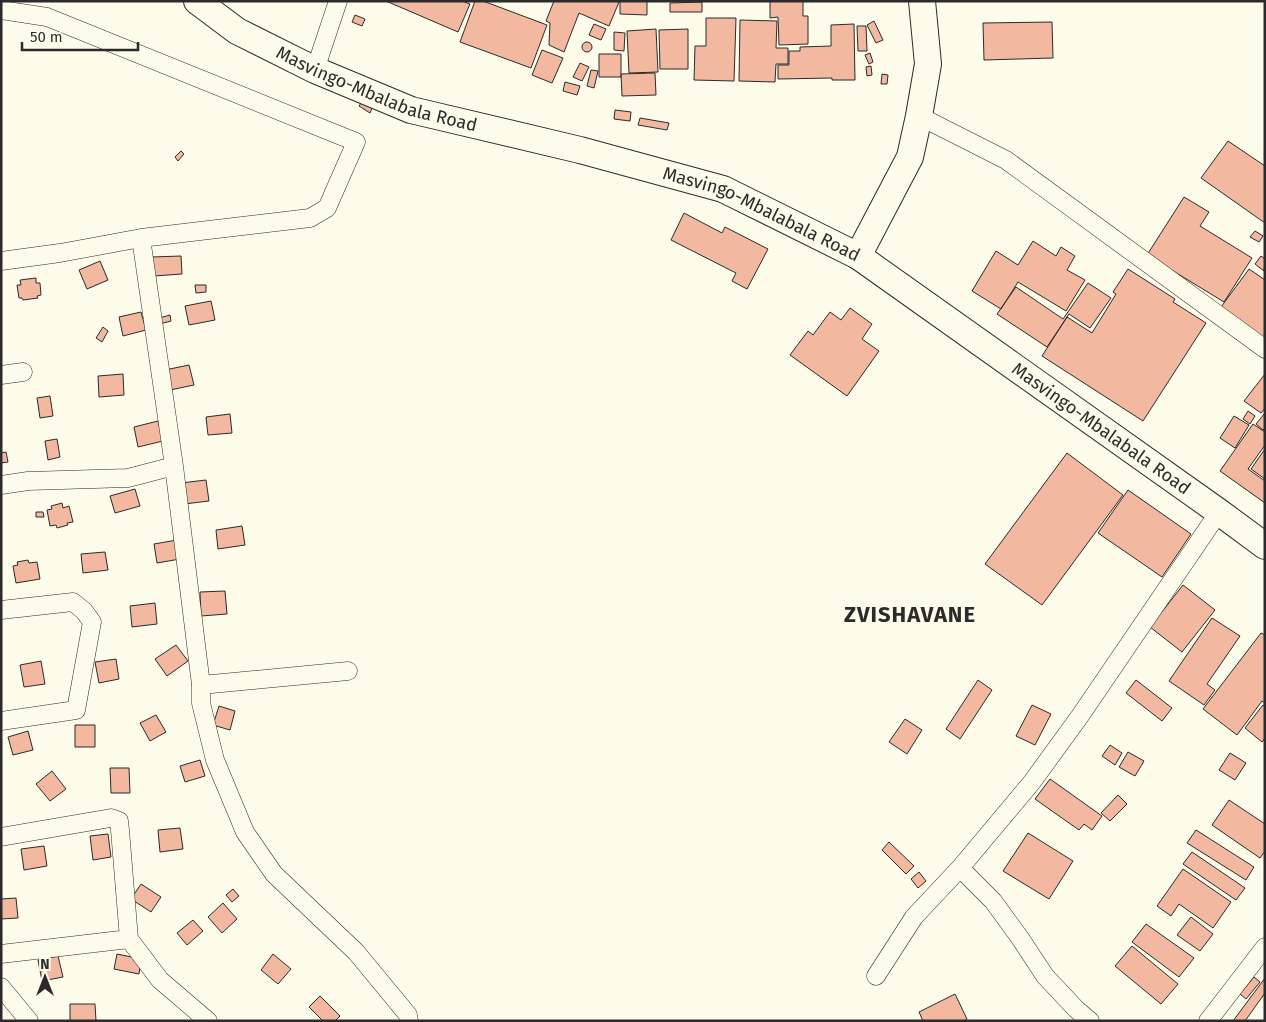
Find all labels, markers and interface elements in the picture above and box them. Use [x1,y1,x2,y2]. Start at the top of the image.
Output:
scale bar [22,20,139,52]
text: 50 m [30,28,63,46]
street label: Masvingo-Mbalabala Road [272,41,479,136]
street label: Masvingo-Mbalabala Road [660,162,864,266]
street label: Masvingo-Mbalabala Road [1008,358,1195,499]
district label: ZVISHAVANE [844,601,976,628]
north arrow [20,952,70,1002]
text: N [40,956,50,973]

